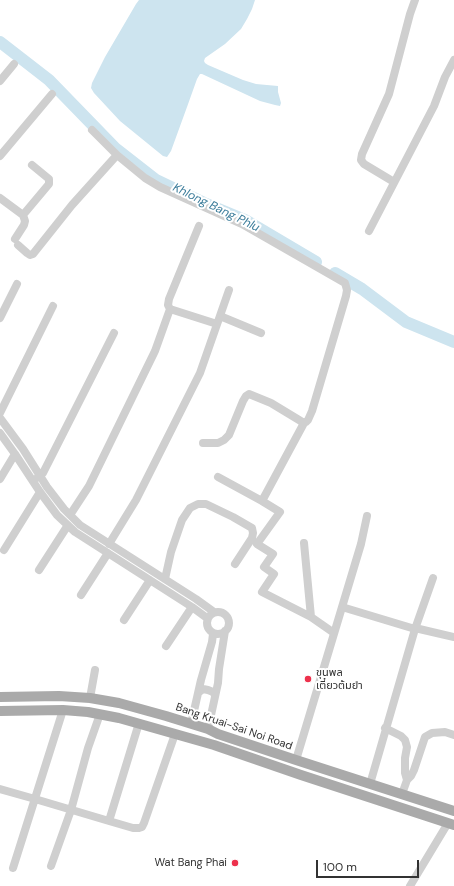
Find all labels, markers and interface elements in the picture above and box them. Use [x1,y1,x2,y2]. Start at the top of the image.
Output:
water label: Khlong Bang Phlu [170,181,262,235]
place label: ขุนพล เตี๋ยวต้มยำ [316,666,363,692]
marker: ขุนพล เตี๋ยวต้มยำ [303,674,313,684]
street label: Bang Kruai-Sai Noi Road [174,701,294,753]
scale bar [318,852,421,878]
place label: Wat Bang Phai [154,856,227,870]
marker: Wat Bang Phai [230,858,240,868]
text: 100 m [323,859,357,875]

